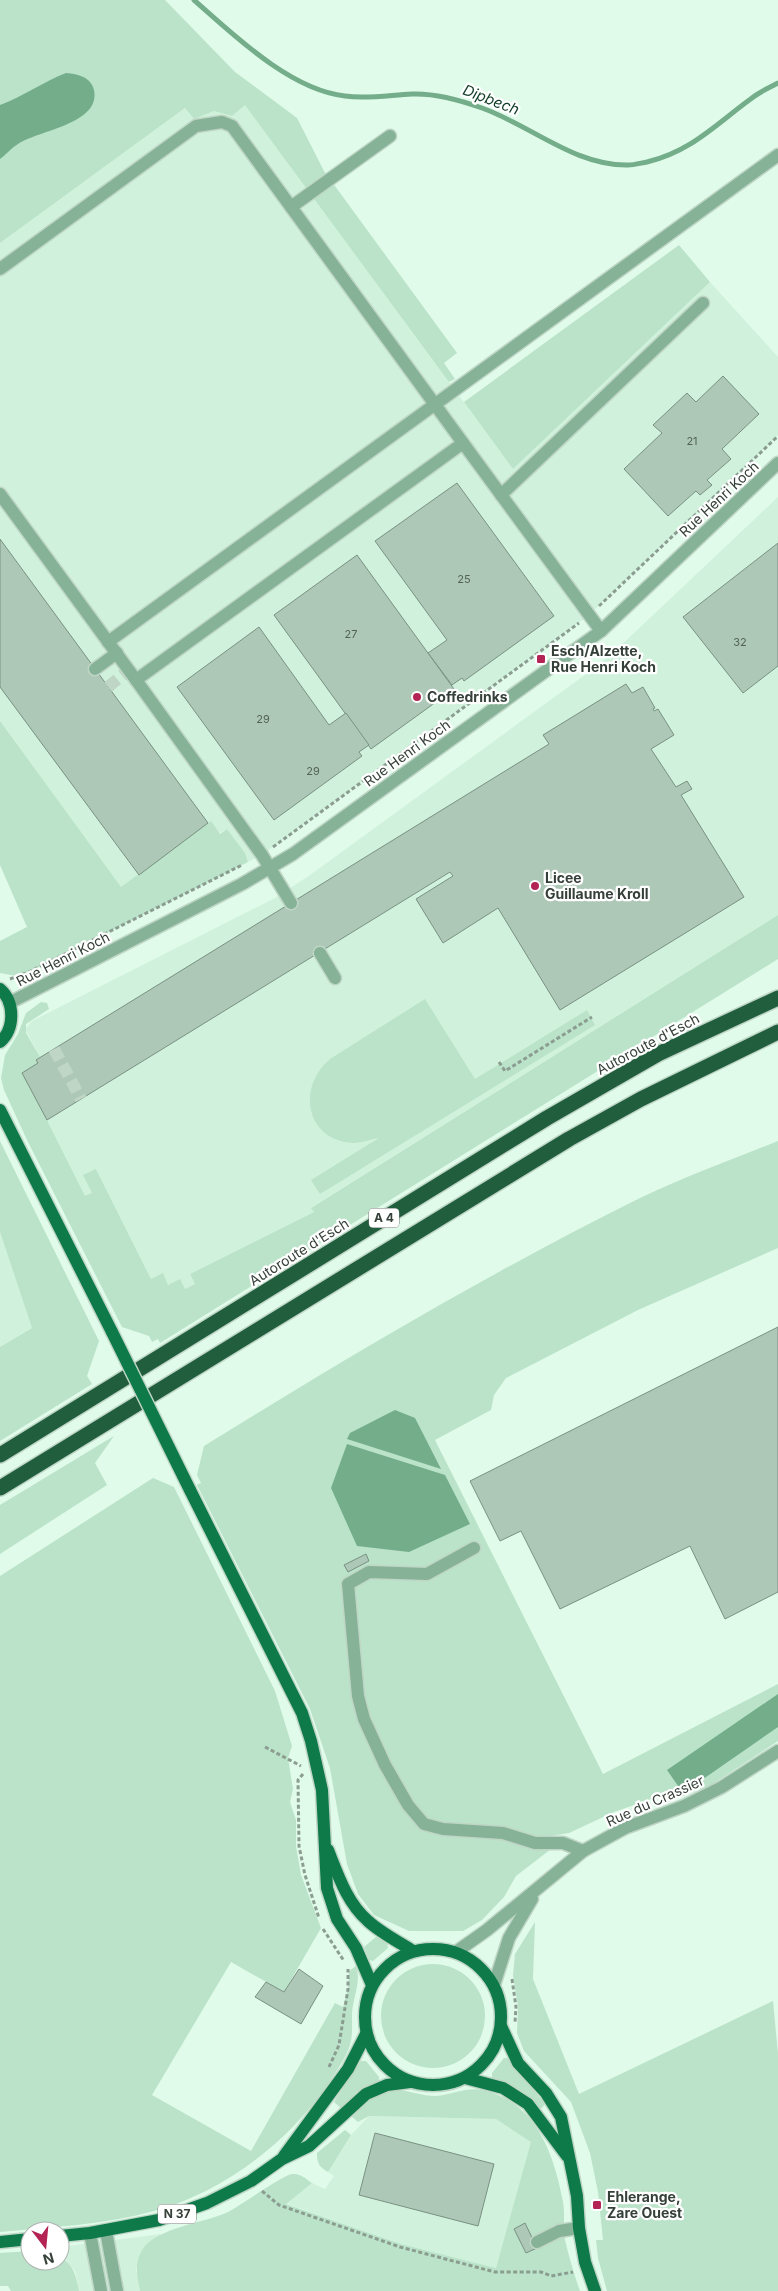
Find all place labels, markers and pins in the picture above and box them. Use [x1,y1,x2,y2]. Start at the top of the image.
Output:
place label: Esch/Alzette, Rue Henri Koch [551,642,656,675]
marker: Esch/Alzette, Rue Henri Koch [535,653,547,665]
place label: Coffedrinks [427,688,508,705]
marker: Coffedrinks [411,691,423,703]
place label: Licee Guillaume Kroll [545,869,648,902]
marker: Licee Guillaume Kroll [529,880,541,892]
place label: Ehlerange, Zare Ouest [607,2188,682,2221]
marker: Ehlerange, Zare Ouest [591,2199,603,2211]

